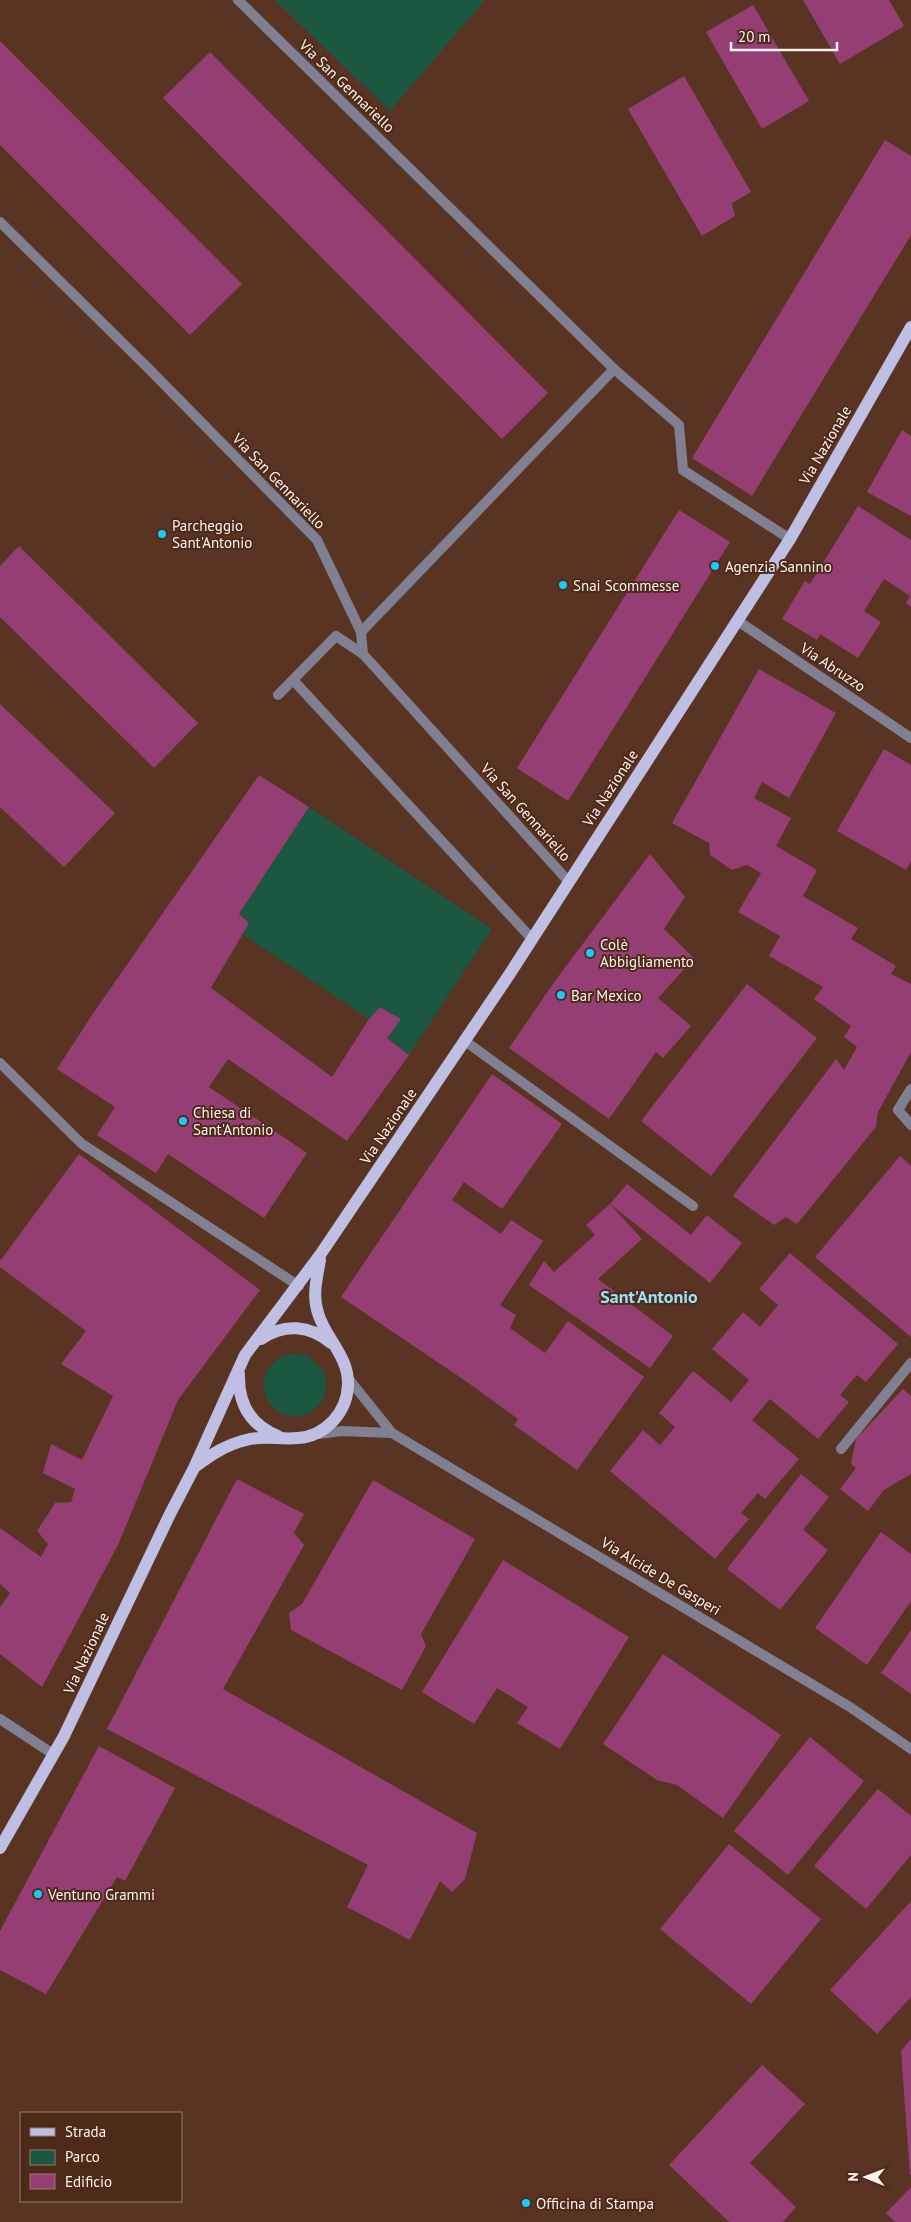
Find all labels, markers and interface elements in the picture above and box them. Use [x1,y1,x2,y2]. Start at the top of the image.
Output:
scale bar [731,20,837,52]
text: 20 m [738,27,771,46]
street label: Via San Gennariello [294,35,399,137]
street label: Via Nazionale [794,402,855,489]
street label: Via San Gennariello [228,428,330,533]
place label: Parcheggio Sant'Antonio [172,516,252,552]
marker: Parcheggio Sant'Antonio [156,528,168,540]
place label: Agenzia Sannino [725,557,832,576]
marker: Agenzia Sannino [709,560,721,572]
place label: Snai Scommesse [573,576,679,595]
marker: Snai Scommesse [557,579,569,591]
street label: Via Abruzzo [796,638,869,696]
street label: Via Nazionale [578,746,642,831]
street label: Via San Gennariello [476,758,575,865]
place label: Colè Abbigliamento [600,935,694,971]
marker: Colè Abbigliamento [584,947,596,959]
place label: Bar Mexico [571,986,642,1005]
marker: Bar Mexico [555,989,567,1001]
street label: Via Nazionale [355,1084,420,1169]
place label: Chiesa di Sant'Antonio [193,1103,273,1139]
marker: Chiesa di Sant'Antonio [177,1115,189,1127]
district label: Sant'Antonio [600,1285,698,1308]
street label: Via Alcide De Gasperi [597,1532,724,1619]
street label: Via Nazionale [58,1609,113,1698]
place label: Ventuno Grammi [47,1885,155,1904]
marker: Ventuno Grammi [32,1888,44,1900]
legend [20,2112,182,2202]
text: Strada [65,2122,106,2141]
text: Parco [65,2147,100,2166]
north arrow [841,2152,891,2202]
text: Edificio [65,2172,112,2191]
text: N [844,2172,862,2182]
place label: Officina di Stampa [536,2194,654,2213]
marker: Officina di Stampa [520,2197,532,2209]

